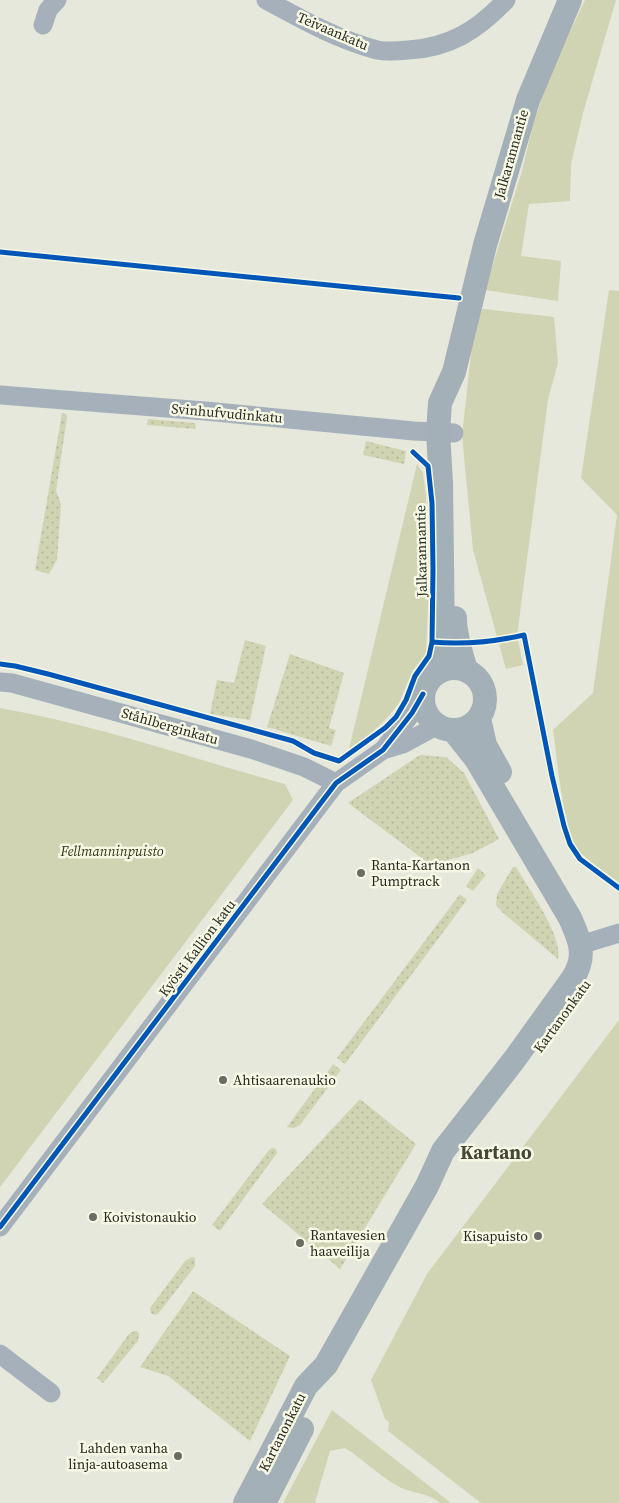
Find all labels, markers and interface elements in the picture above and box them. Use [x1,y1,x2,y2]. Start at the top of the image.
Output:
street label: Teivaankatu [294,7,372,55]
street label: Jalkarannantie [488,107,533,202]
street label: Svinhufvudinkatu [171,398,283,428]
street label: Jalkarannantie [410,505,432,598]
street label: Ståhlberginkatu [119,703,221,749]
park label: Fellmanninpuisto [59,841,164,861]
place label: Ranta-Kartanon Pumptrack [371,855,471,891]
marker: Ranta-Kartanon Pumptrack [355,867,367,879]
street label: Kyösti Kallion katu [154,895,240,1001]
street label: Kartanonkatu [529,975,595,1057]
place label: Ahtisaarenaukio [233,1070,336,1090]
marker: Ahtisaarenaukio [217,1074,229,1086]
district label: Kartano [460,1139,532,1165]
place label: Koivistonaukio [103,1207,197,1227]
marker: Koivistonaukio [87,1211,99,1223]
place label: Rantavesien haaveilija [310,1225,386,1261]
place label: Kisapuisto [463,1226,528,1246]
marker: Kisapuisto [532,1230,544,1242]
marker: Rantavesien haaveilija [294,1237,306,1249]
street label: Kartanonkatu [254,1389,310,1475]
place label: Lahden vanha linja-autoasema [68,1438,169,1474]
marker: Lahden vanha linja-autoasema [172,1450,184,1462]

